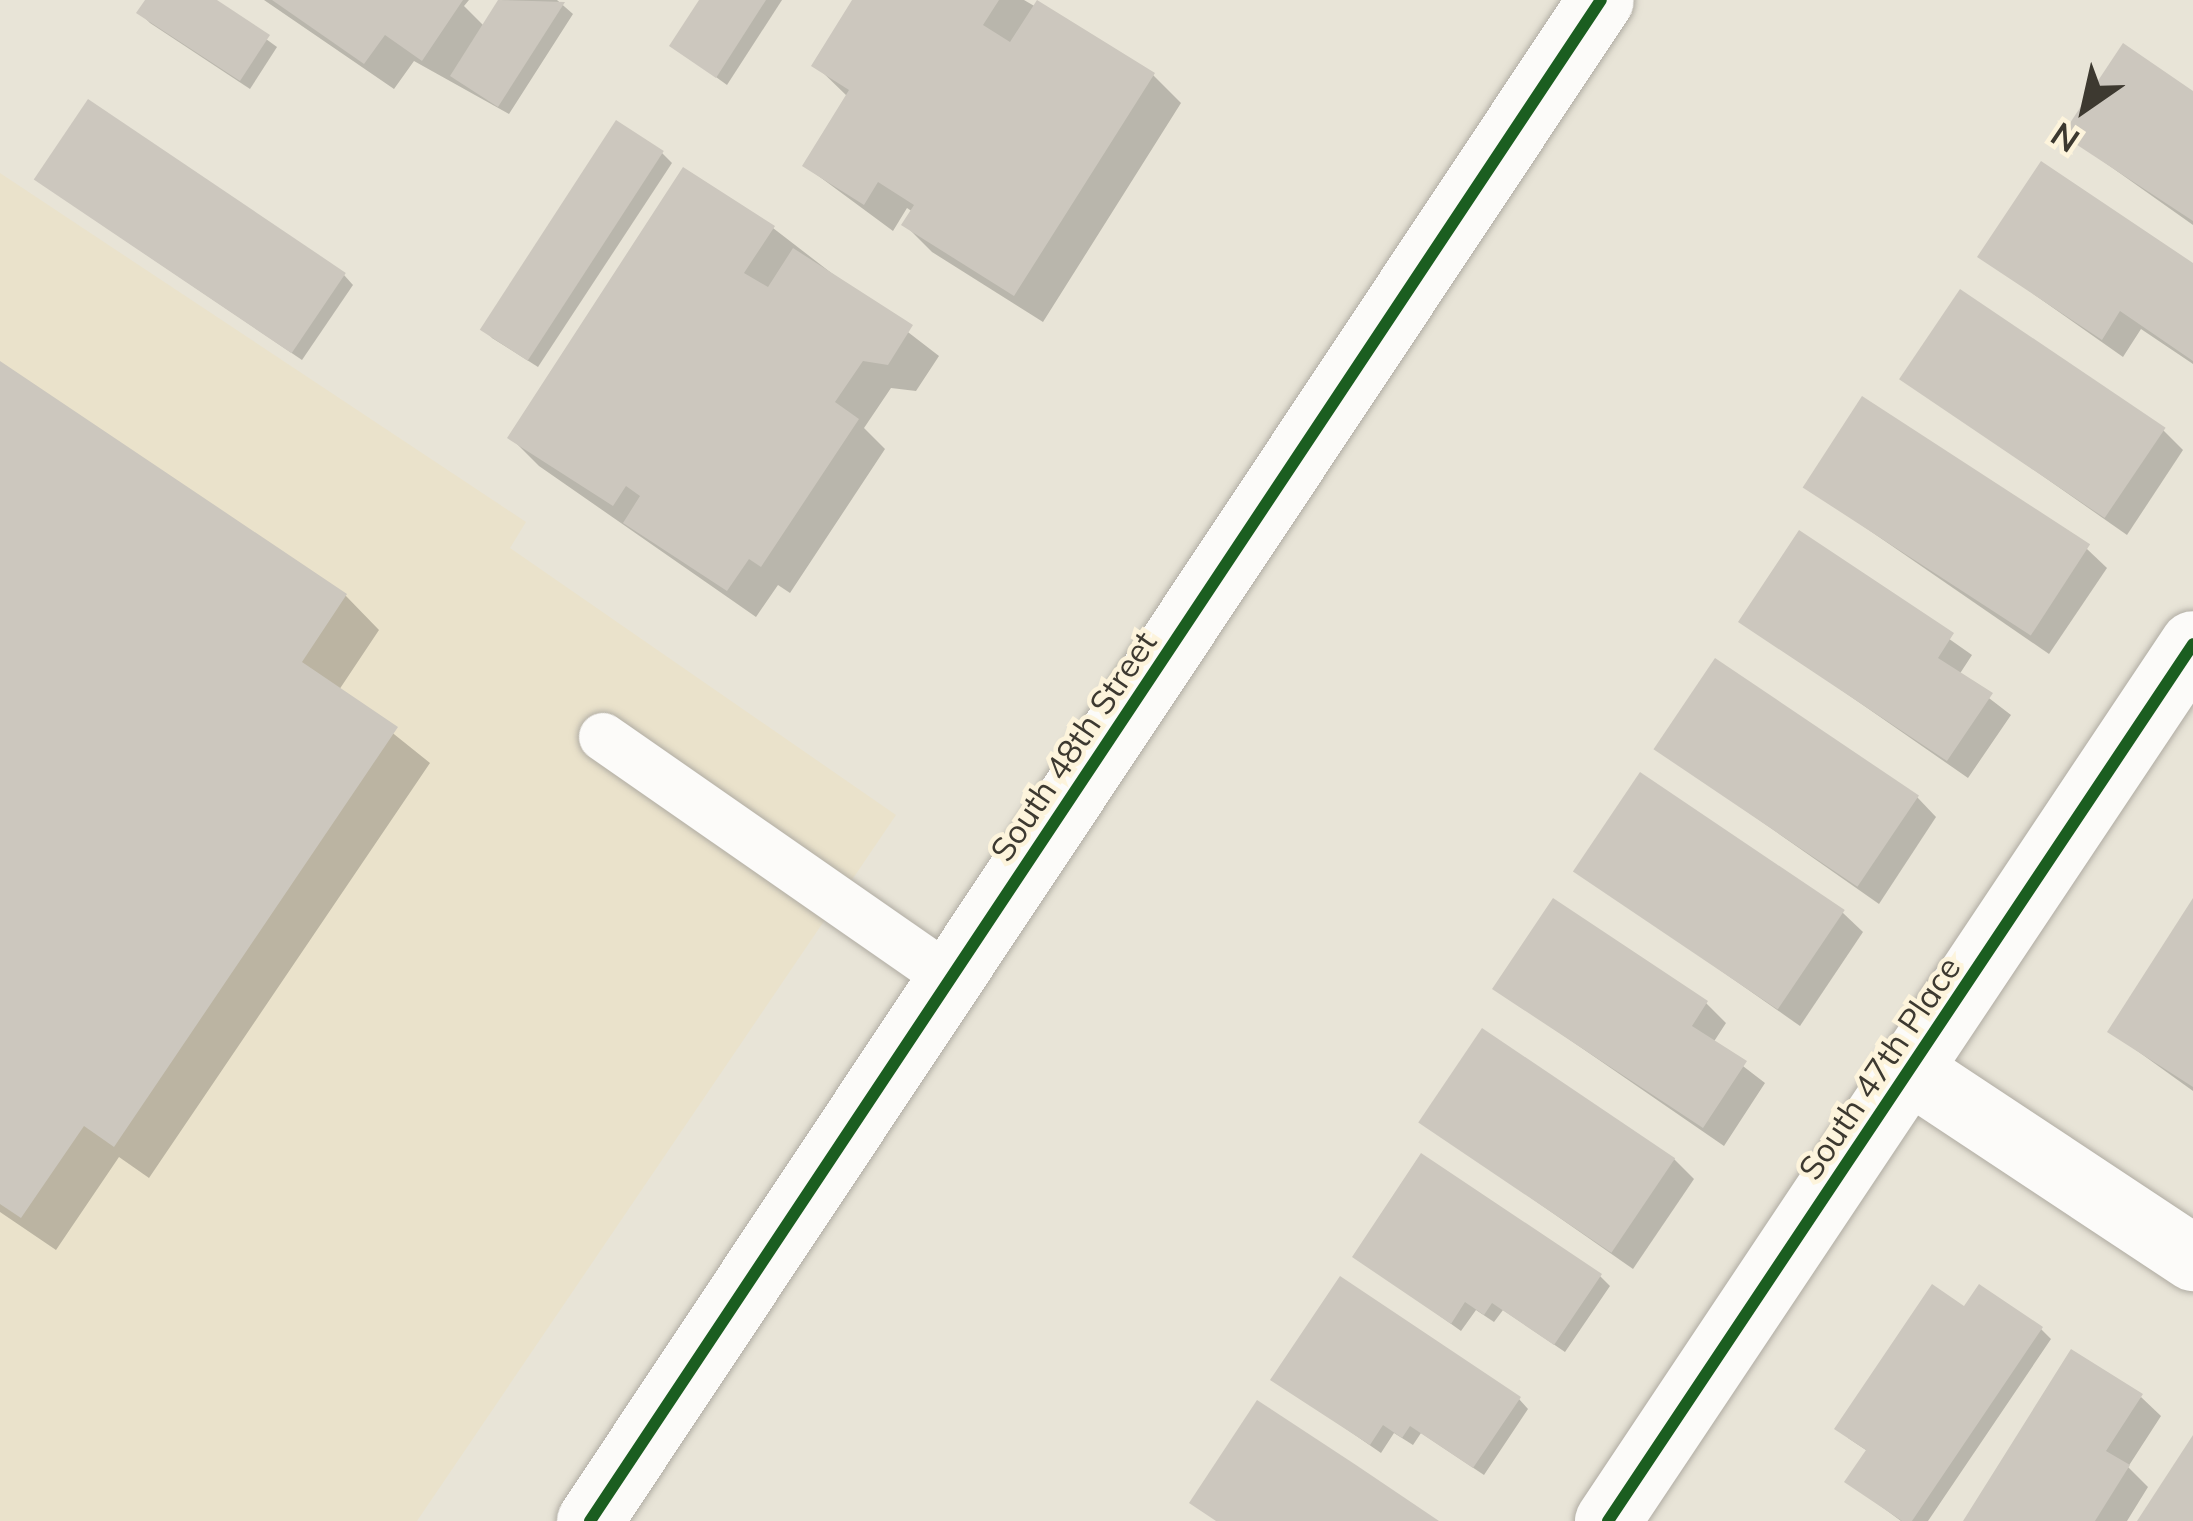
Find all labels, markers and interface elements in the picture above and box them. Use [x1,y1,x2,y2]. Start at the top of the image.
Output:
north arrow [2025,48,2145,168]
text: N [2043,114,2086,162]
street label: South 48th Street [982,624,1164,868]
street label: South 47th Place [1790,949,1968,1187]

